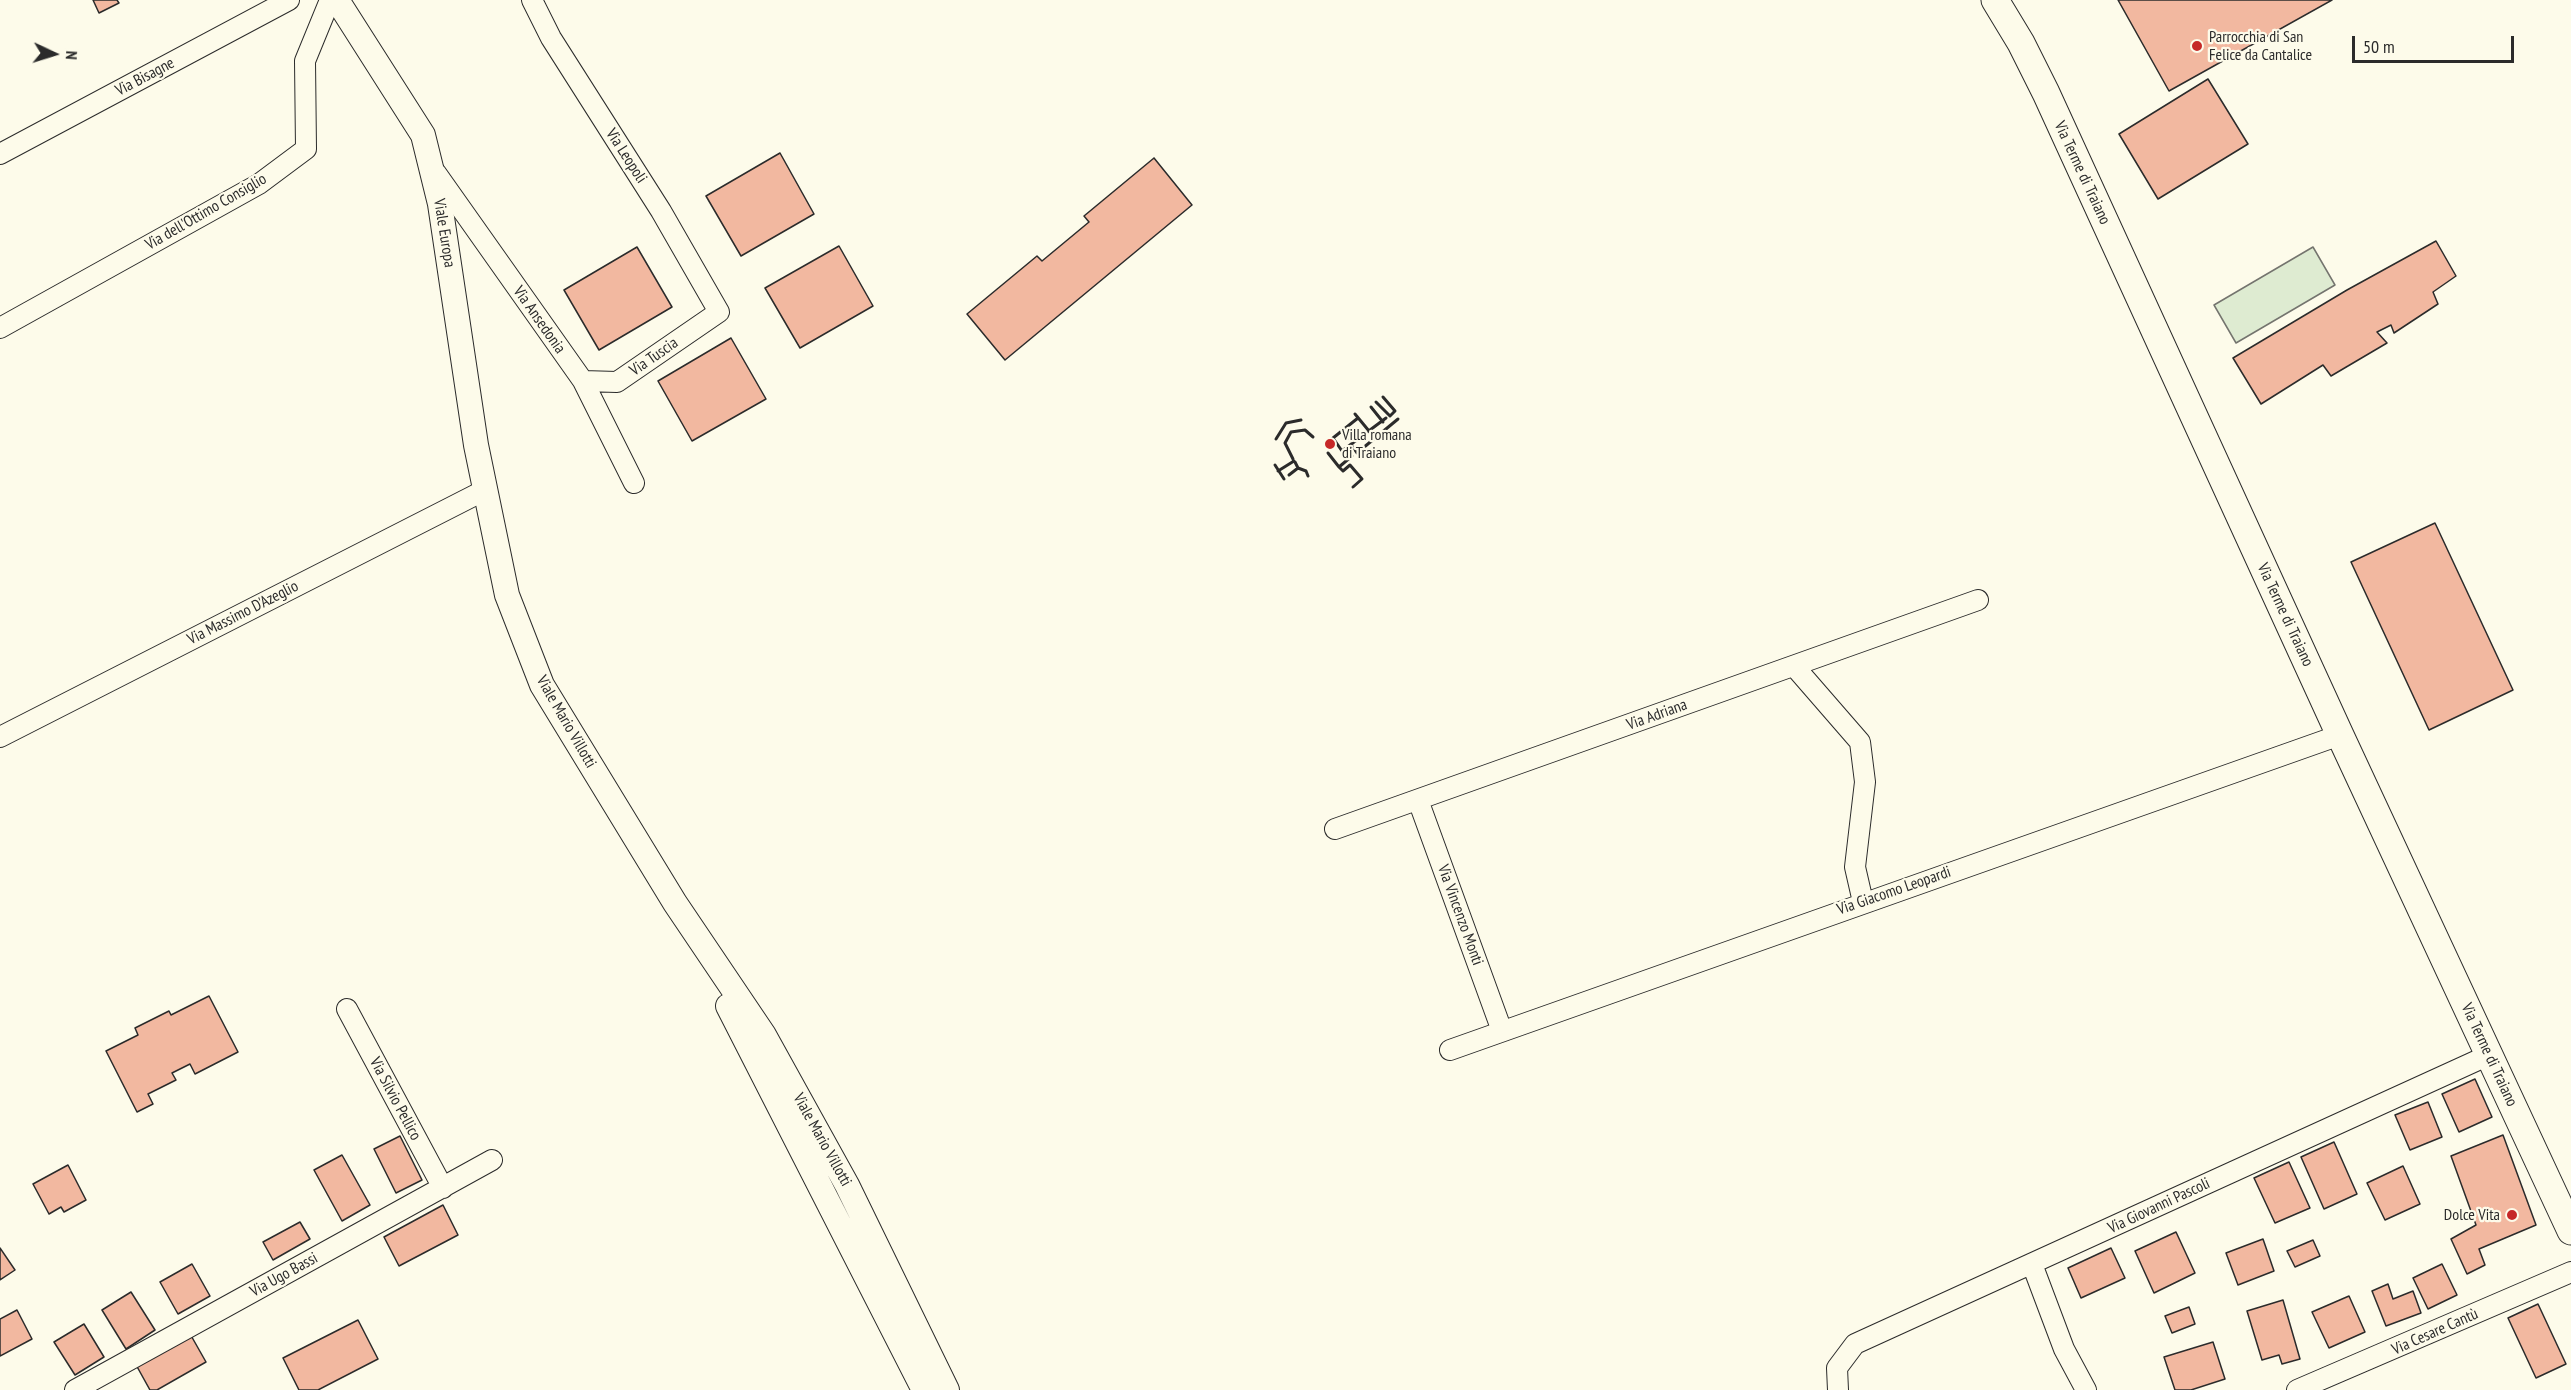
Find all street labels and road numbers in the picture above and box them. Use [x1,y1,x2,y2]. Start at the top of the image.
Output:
street label: Via Bisagne [112,53,178,101]
street label: Via Terme di Traiano [2050,118,2114,228]
street label: Via Leopoli [601,125,651,187]
street label: Via dell'Ottimo Consiglio [142,170,270,254]
street label: Viale Europa [429,197,459,269]
street label: Via Ansedonia [509,283,569,357]
street label: Via Tuscia [626,334,682,380]
street label: Via Terme di Traiano [2253,560,2317,670]
street label: Via Massimo D'Azeglio [184,577,302,649]
street label: Viale Mario Villotti [532,672,600,772]
street label: Via Adriana [1624,695,1690,735]
street label: Via Vincenzo Monti [1433,862,1487,968]
street label: Via Giacomo Leopardi [1835,863,1953,919]
street label: Via Terme di Traiano [2457,1000,2521,1110]
street label: Via Silvio Pellico [365,1054,425,1144]
street label: Viale Mario Villotti [789,1090,855,1190]
street label: Via Giovanni Pascoli [2105,1174,2213,1238]
street label: Via Ugo Bassi [247,1249,321,1301]
street label: Via Cesare Cantù [2389,1304,2481,1360]

